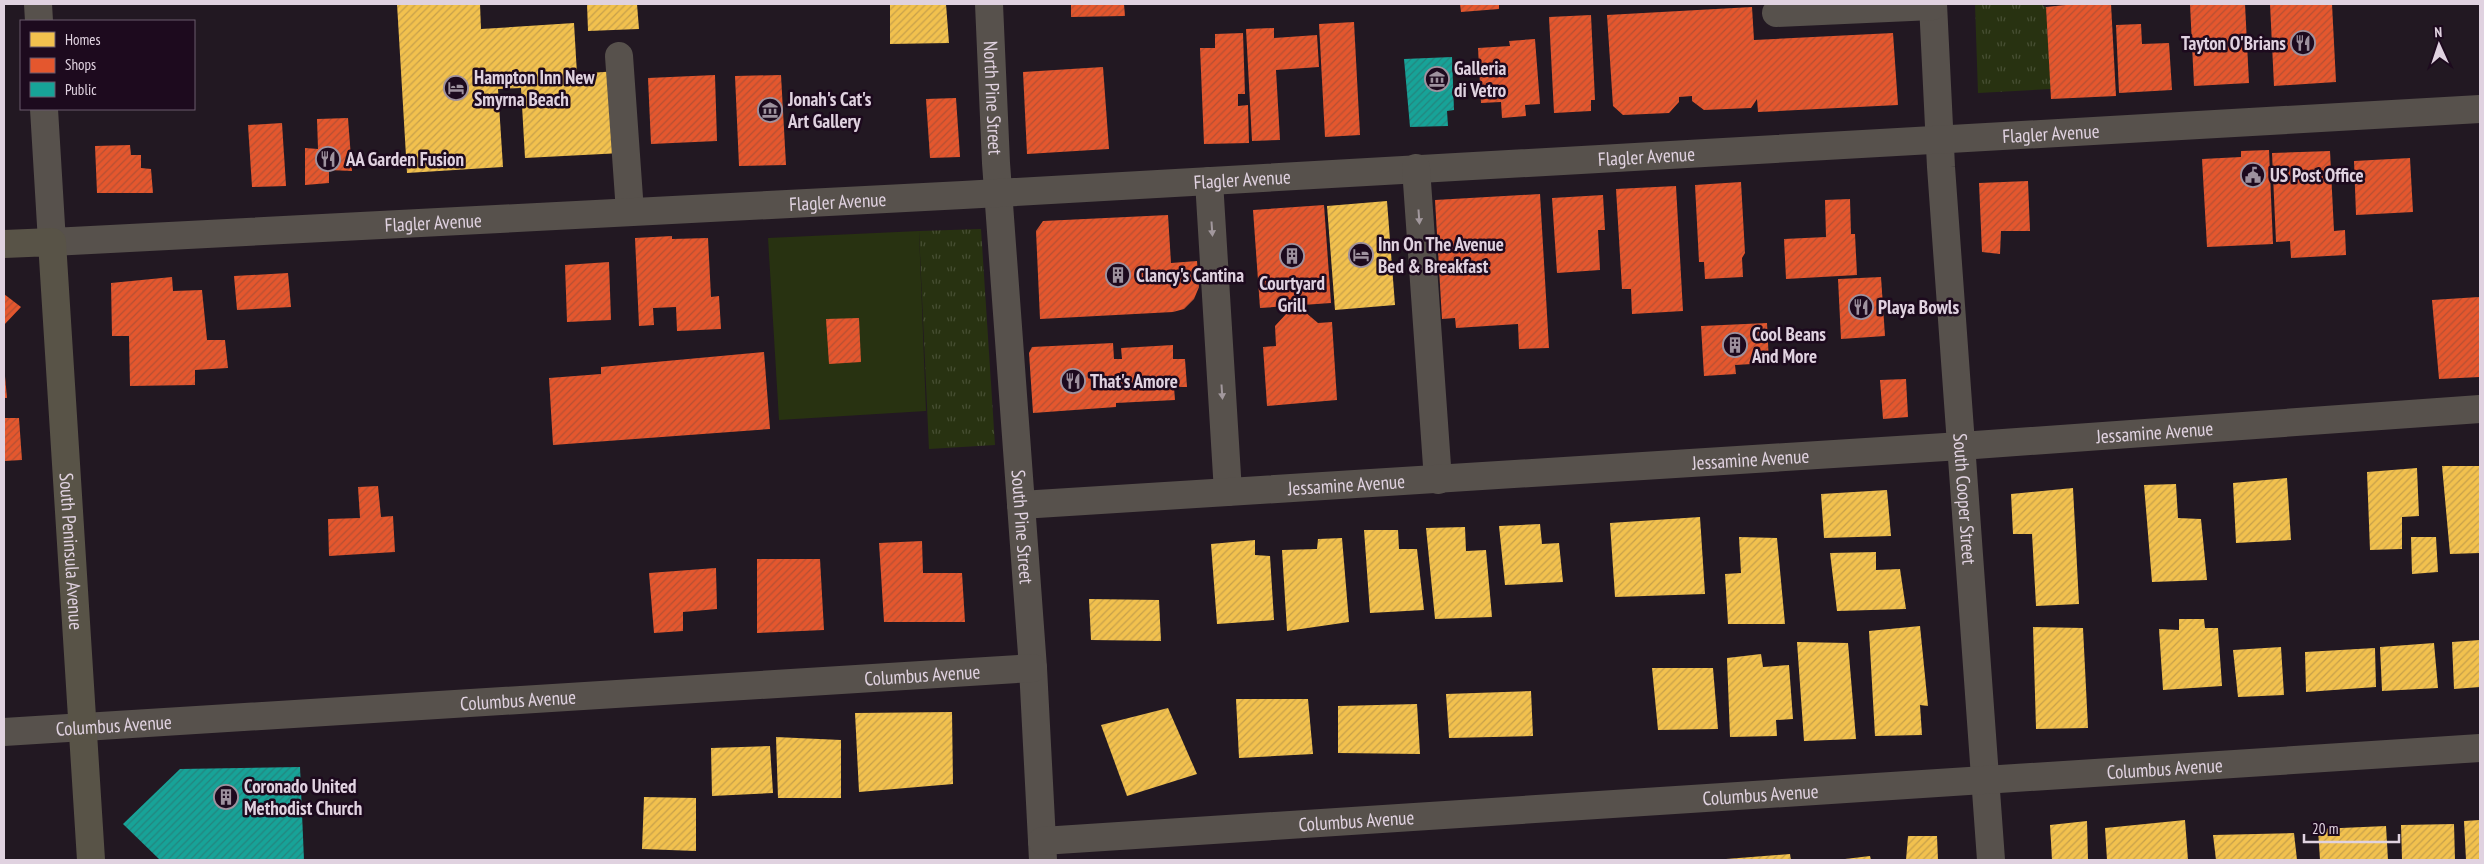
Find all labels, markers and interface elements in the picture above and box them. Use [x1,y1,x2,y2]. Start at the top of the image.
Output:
legend [20,20,195,110]
north arrow [2414,20,2464,70]
text: N [2434,23,2443,41]
text: Homes [65,30,101,49]
restaurant icon: Tayton O'Brians [2290,30,2316,56]
place label: Tayton O'Brians [2181,31,2286,55]
street label: North Pine Street [979,40,1008,156]
text: Shops [65,55,96,74]
place label: Galleria di Vetro [1454,56,1507,102]
place label: Hampton Inn New Smyrna Beach [474,65,595,111]
museum icon: Galleria di Vetro [1424,66,1450,92]
hotel icon: Hampton Inn New Smyrna Beach [443,75,469,101]
text: Public [65,80,97,99]
place label: Jonah's Cat's Art Gallery [787,87,872,133]
museum icon: Jonah's Cat's Art Gallery [757,97,783,123]
street label: Flagler Avenue [2002,119,2100,148]
street label: Flagler Avenue [1597,142,1696,171]
restaurant icon: AA Garden Fusion [315,146,341,172]
place label: AA Garden Fusion [345,147,464,171]
public building icon: US Post Office [2240,162,2266,188]
place label: US Post Office [2270,163,2364,187]
street label: Flagler Avenue [1193,164,1291,194]
street label: Flagler Avenue [789,187,887,216]
street label: Flagler Avenue [384,208,483,237]
one-way arrow [1416,209,1424,225]
one-way arrow [1208,222,1216,238]
place label: Inn On The Avenue Bed & Breakfast [1378,232,1504,278]
hotel icon: Inn On The Avenue Bed & Breakfast [1348,242,1374,268]
building icon: Courtyard Grill [1279,243,1305,269]
building icon: Clancy's Cantina [1105,262,1131,288]
place label: Clancy's Cantina [1136,263,1244,287]
place label: Courtyard Grill [1259,271,1325,317]
restaurant icon: Playa Bowls [1848,294,1874,320]
place label: Playa Bowls [1878,295,1959,319]
place label: Cool Beans And More [1751,322,1826,368]
building icon: Cool Beans And More [1722,332,1748,358]
restaurant icon: That's Amore [1060,368,1086,394]
place label: That's Amore [1090,369,1178,393]
one-way arrow [1218,384,1226,400]
street label: Jessamine Avenue [2094,416,2214,448]
street label: South Cooper Street [1948,432,1982,566]
street label: Jessamine Avenue [1690,444,1810,475]
street label: South Pine Street [1007,469,1039,586]
street label: Jessamine Avenue [1286,469,1406,500]
street label: South Peninsula Avenue [55,472,88,631]
street label: Columbus Avenue [864,659,981,690]
street label: Columbus Avenue [459,684,577,716]
street label: Columbus Avenue [55,710,173,741]
street label: Columbus Avenue [2106,753,2223,784]
place label: Coronado United Methodist Church [244,774,362,820]
street label: Columbus Avenue [1702,779,1819,810]
building icon: Coronado United Methodist Church [213,784,239,810]
street label: Columbus Avenue [1298,805,1415,836]
scale bar [2304,812,2399,844]
text: 20 m [2312,819,2338,838]

